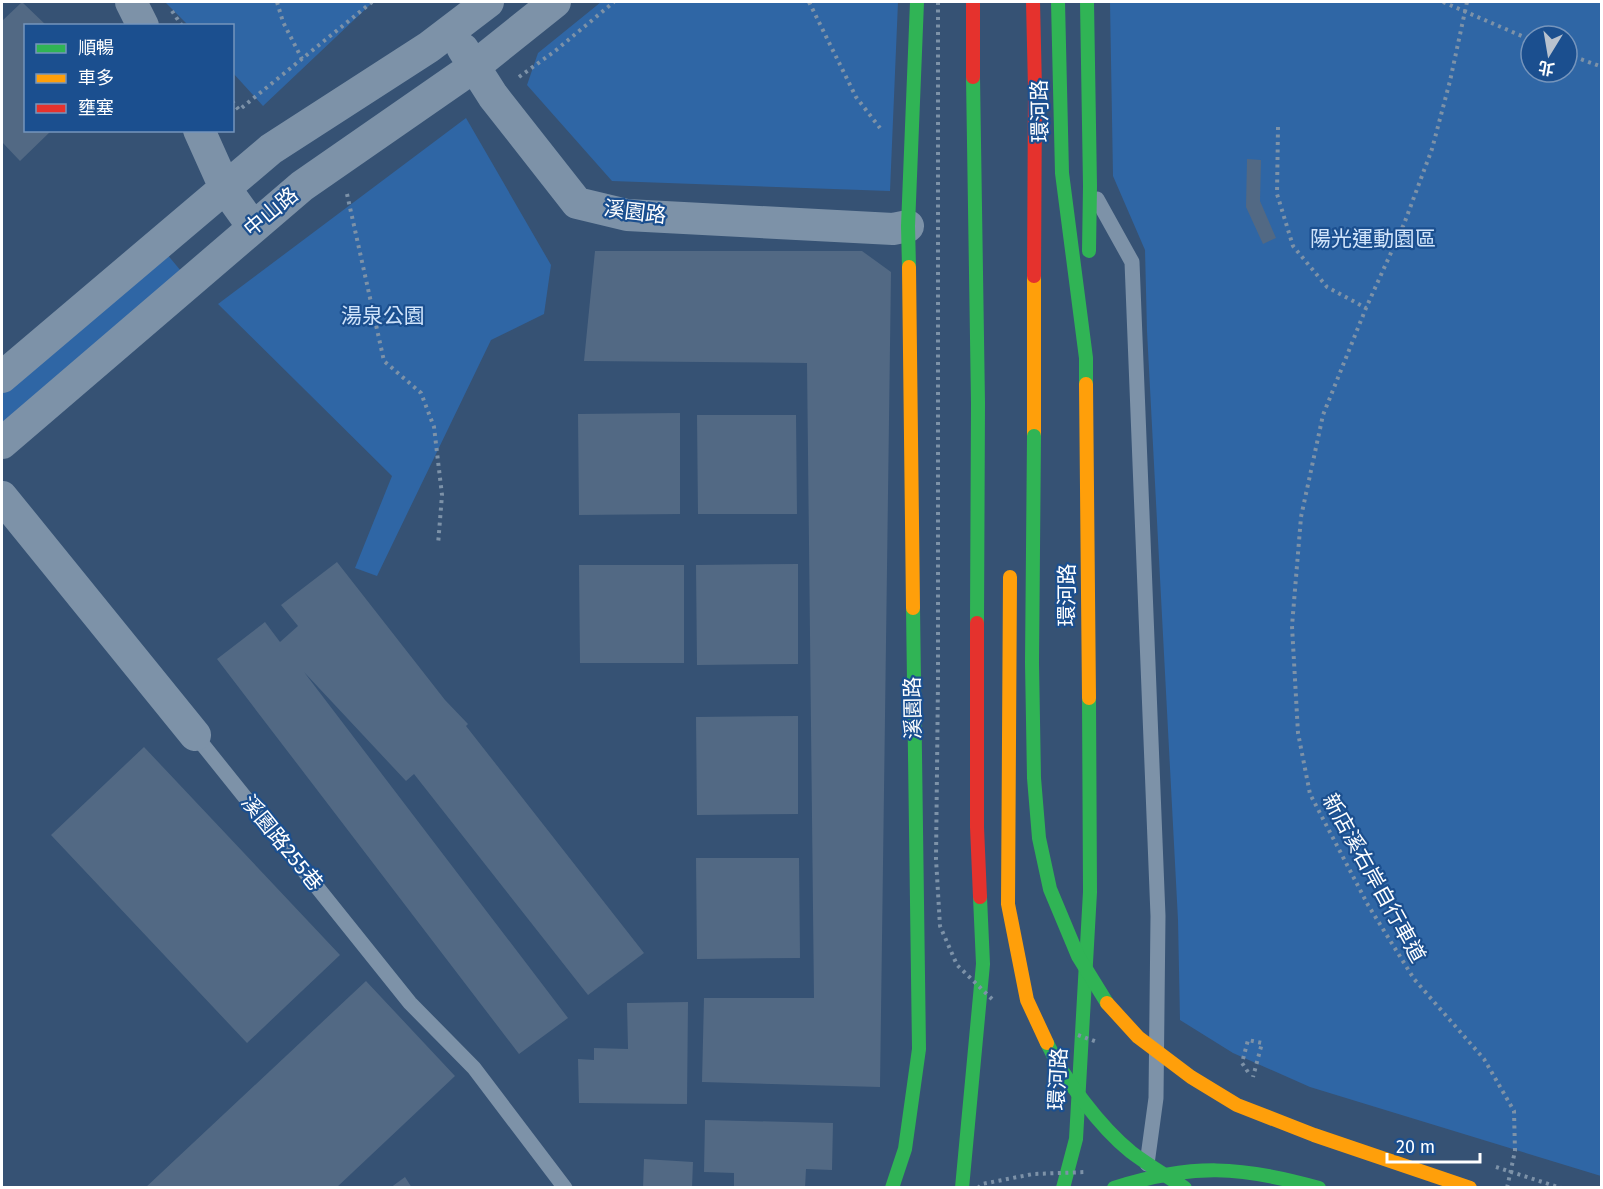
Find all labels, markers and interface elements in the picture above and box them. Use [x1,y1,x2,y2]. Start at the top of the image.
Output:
legend [24,24,234,132]
north arrow [1519,24,1579,84]
text: 順暢 [78,37,114,59]
text: 北 [1537,57,1556,79]
text: 車多 [78,67,114,89]
street label: 環河路 [1026,79,1054,143]
text: 壅塞 [78,97,114,119]
street label: 中山路 [239,182,303,242]
street label: 溪園路 [602,195,668,229]
park label: 陽光運動園區 [1310,226,1436,252]
park label: 湯泉公園 [341,303,425,329]
street label: 環河路 [1054,564,1080,627]
street label: 溪園路 [899,676,927,740]
street label: 新店溪右岸自行車道 [1317,789,1431,967]
street label: 溪園路255巷 [236,790,328,896]
street label: 環河路 [1043,1047,1073,1111]
scale bar [1387,1126,1480,1164]
text: 20 m [1396,1136,1435,1158]

